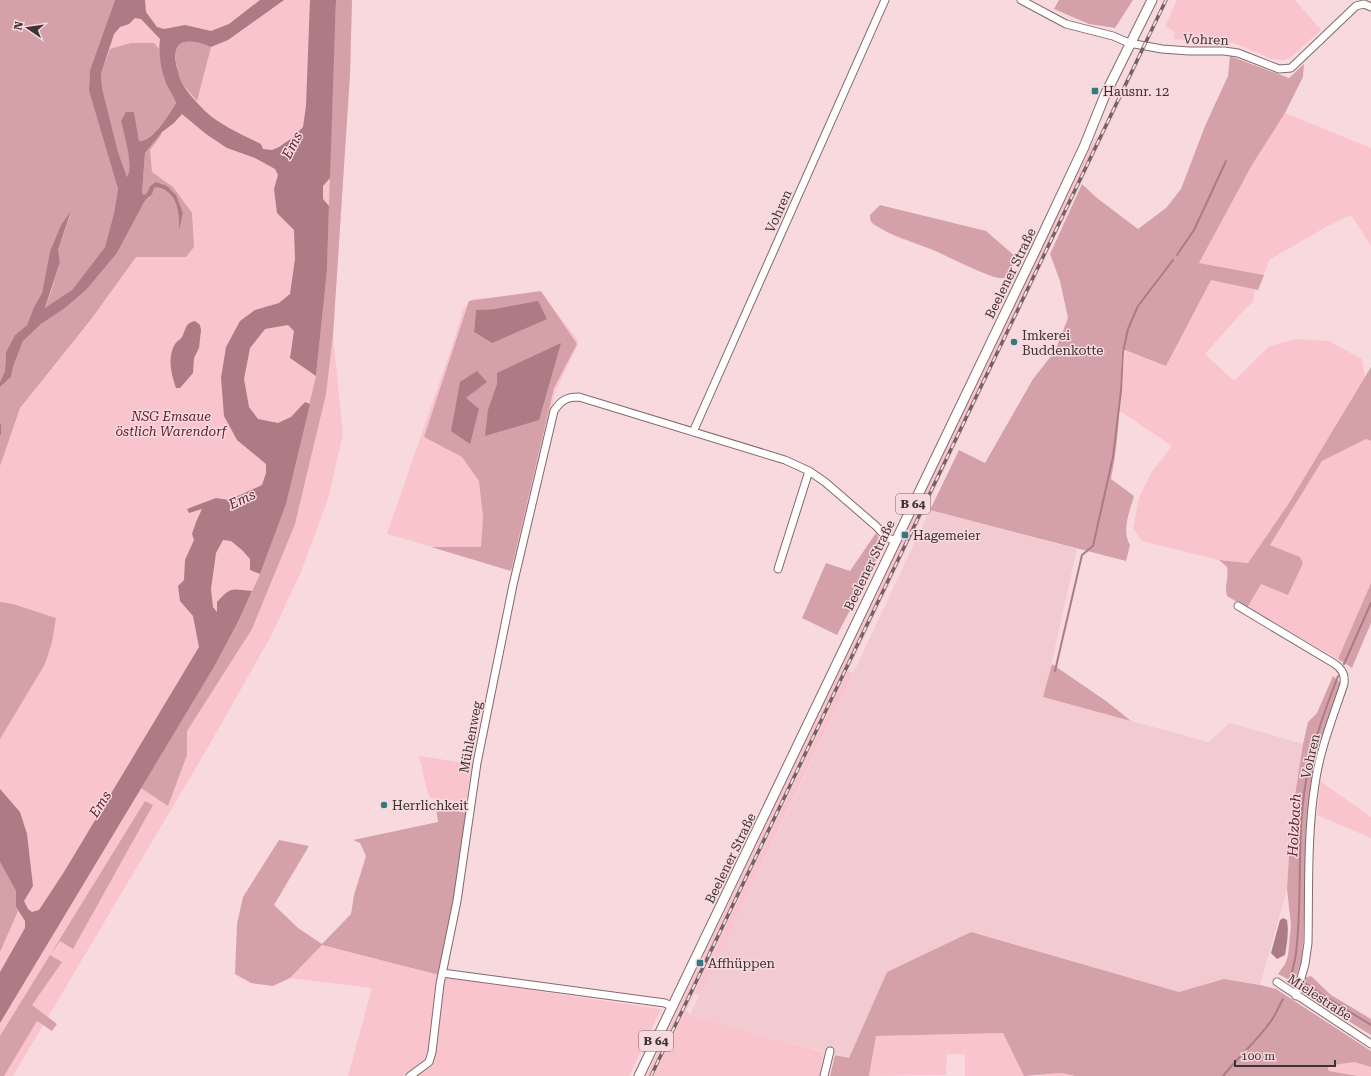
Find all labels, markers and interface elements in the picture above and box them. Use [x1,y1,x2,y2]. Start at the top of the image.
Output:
north arrow [8,8,48,48]
text: N [11,20,26,31]
street label: Vohren [1183,31,1230,48]
place label: Hausnr. 12 [1103,84,1169,99]
marker: Hausnr. 12 [1090,86,1100,96]
water label: Ems [278,128,306,162]
street label: Vohren [762,187,795,235]
street label: Beelener Straße [982,226,1039,321]
place label: Imkerei Buddenkotte [1022,328,1103,358]
marker: Imkerei Buddenkotte [1009,337,1019,347]
park label: NSG Emsaue östlich Warendorf [116,409,229,439]
water label: Ems [225,486,258,513]
road number: B 64 [896,494,930,514]
street label: Beelener Straße [841,518,898,613]
place label: Hagemeier [913,528,981,543]
marker: Hagemeier [900,530,910,540]
street label: Mühlenweg [456,699,485,774]
street label: Vohren [1298,732,1323,780]
water label: Ems [85,788,114,821]
water label: Holzbach [1284,792,1304,858]
place label: Herrlichkeit [392,798,468,813]
marker: Herrlichkeit [379,800,389,810]
street label: Beelener Straße [702,811,759,906]
place label: Affhüppen [708,956,776,971]
marker: Affhüppen [695,958,705,968]
street label: Mielestraße [1285,971,1355,1024]
road number: B 64 [639,1031,673,1051]
scale bar [1235,1042,1335,1068]
text: 100 m [1241,1049,1275,1063]

